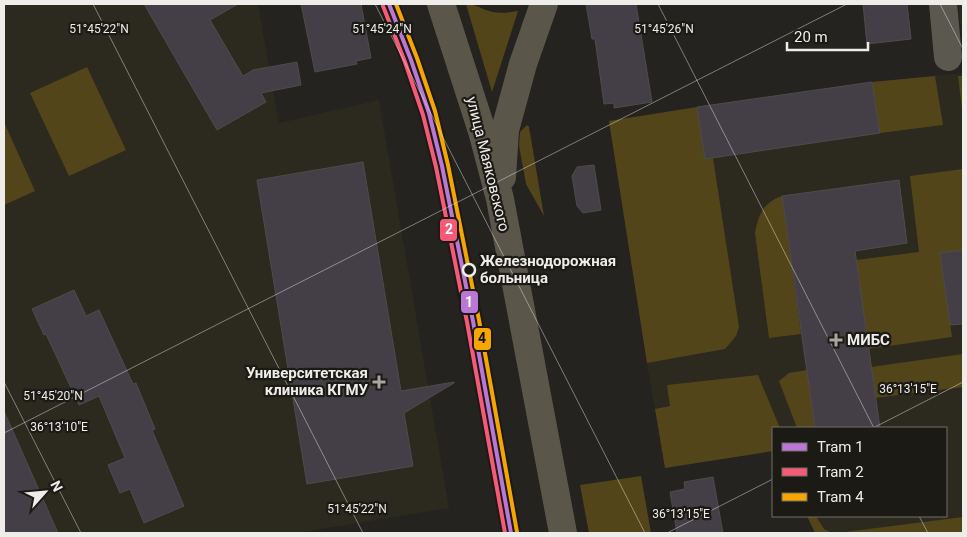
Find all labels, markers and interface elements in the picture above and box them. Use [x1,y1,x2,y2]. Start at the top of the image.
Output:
scale bar [787,20,868,52]
text: 51°45'22"N [69,22,129,36]
text: 51°45'24"N [352,22,412,36]
text: 51°45'26"N [634,22,694,36]
text: 20 m [794,28,828,46]
street label: улица Маяковского [463,95,513,233]
line badge: 2 [439,218,458,242]
text: 2 [445,221,453,237]
place label: Железнодорожная больница [480,252,616,287]
marker: Железнодорожная больница [462,263,476,277]
line badge: 1 [460,290,479,314]
text: 1 [465,294,473,310]
line badge: 4 [473,327,492,351]
text: 4 [478,330,486,346]
place label: МИБС [847,331,890,349]
marker: МИБС [829,333,843,347]
place label: Университетская клиника КГМУ [246,364,369,399]
marker: Университетская клиника КГМУ [372,375,386,389]
text: 36°13'15"E [879,382,937,396]
text: 51°45'20"N [23,389,83,403]
text: 36°13'10"E [30,420,88,434]
legend [772,427,947,517]
text: Tram 1 [817,438,864,456]
text: Tram 2 [817,463,864,481]
north arrow [20,467,70,517]
text: N [47,478,66,494]
text: Tram 4 [817,488,864,506]
text: 51°45'22"N [327,502,387,516]
text: 36°13'15"E [652,507,710,521]

